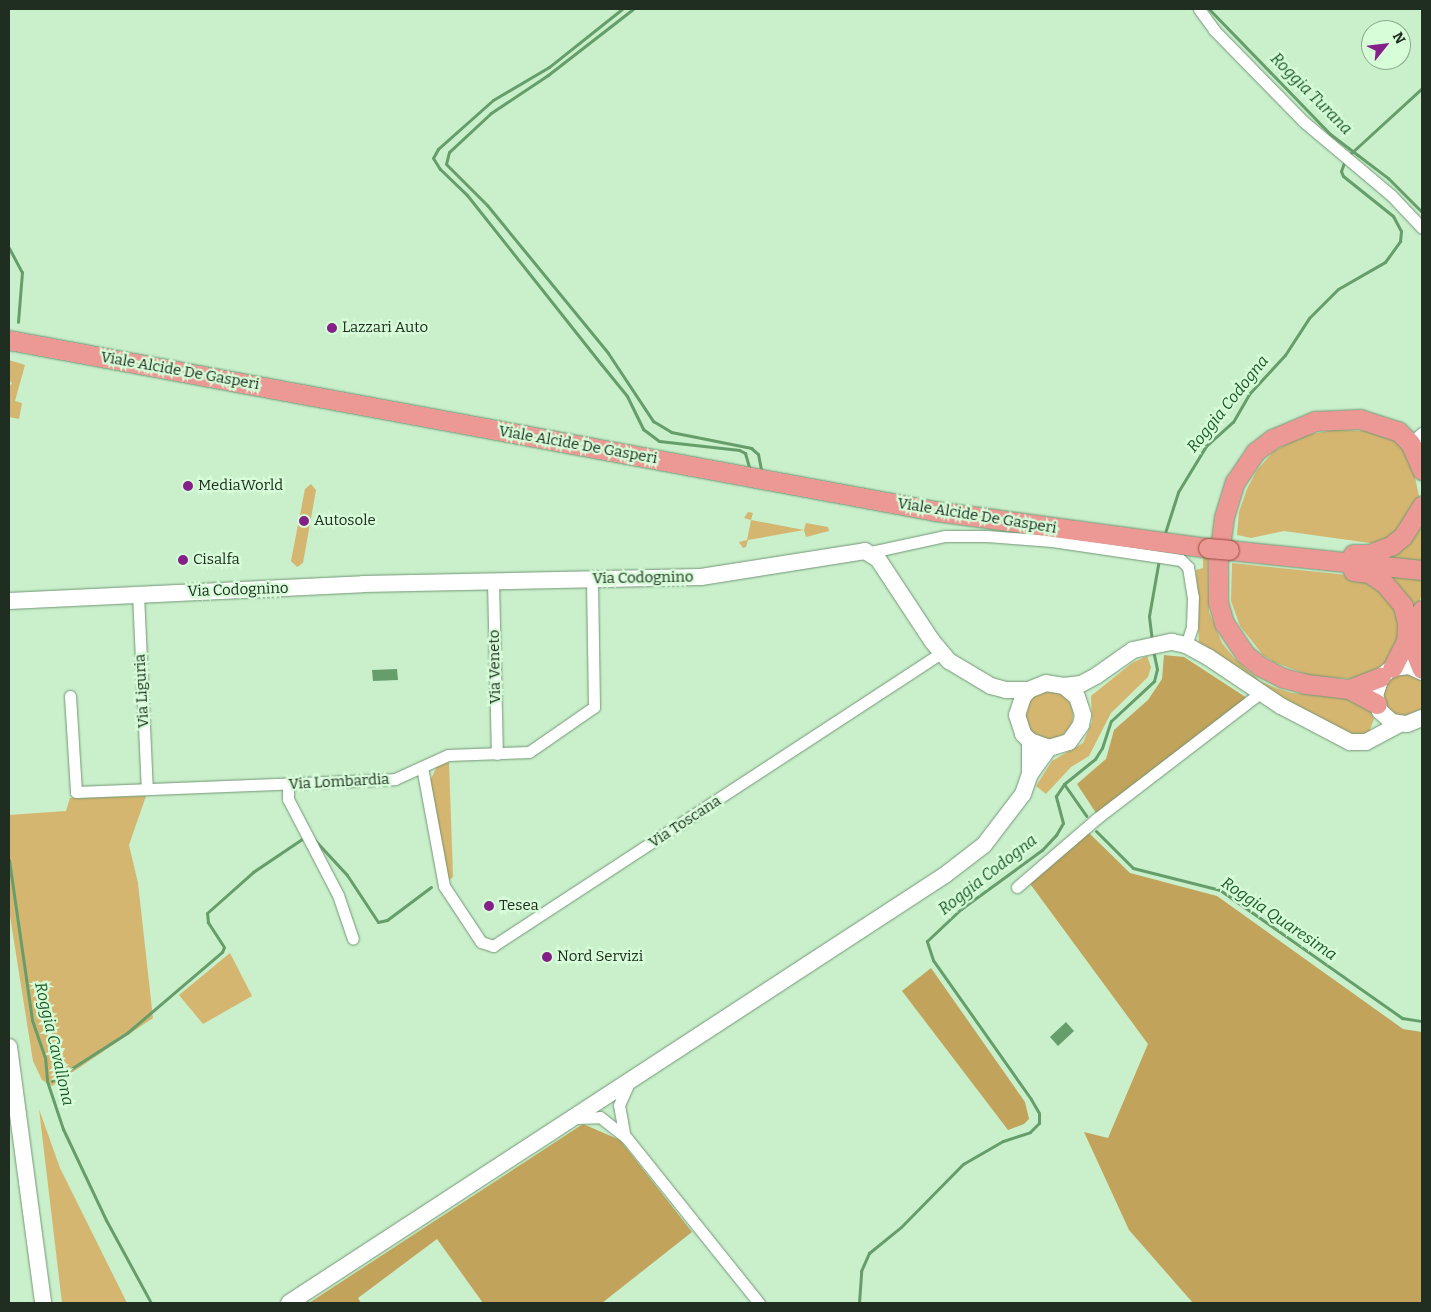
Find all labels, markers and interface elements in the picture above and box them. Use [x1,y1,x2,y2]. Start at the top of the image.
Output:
north arrow [1361,20,1411,70]
text: N [1389,29,1409,47]
water label: Roggia Turana [1266,49,1356,139]
place label: Lazzari Auto [342,319,428,337]
marker: Lazzari Auto [326,322,338,334]
street label: Viale Alcide De Gasperi [99,348,261,394]
water label: Roggia Codogna [1183,352,1273,456]
street label: Viale Alcide De Gasperi [497,422,659,468]
place label: MediaWorld [198,477,283,495]
marker: MediaWorld [182,480,194,492]
street label: Viale Alcide De Gasperi [896,495,1058,537]
place label: Autosole [314,512,376,530]
marker: Autosole [298,515,310,527]
place label: Cisalfa [193,551,240,569]
marker: Cisalfa [177,554,189,566]
street label: Via Codognino [592,568,694,588]
street label: Via Codognino [187,579,289,601]
street label: Via Veneto [485,630,505,704]
street label: Via Liguria [131,653,153,729]
street label: Via Lombardia [288,770,390,794]
street label: Via Toscana [646,792,724,852]
water label: Roggia Codogna [935,831,1041,919]
water label: Roggia Quaresima [1218,873,1340,965]
place label: Tesea [499,897,539,915]
marker: Tesea [483,900,495,912]
place label: Nord Servizi [557,948,643,966]
marker: Nord Servizi [541,951,553,963]
water label: Roggia Cavallona [30,980,78,1108]

